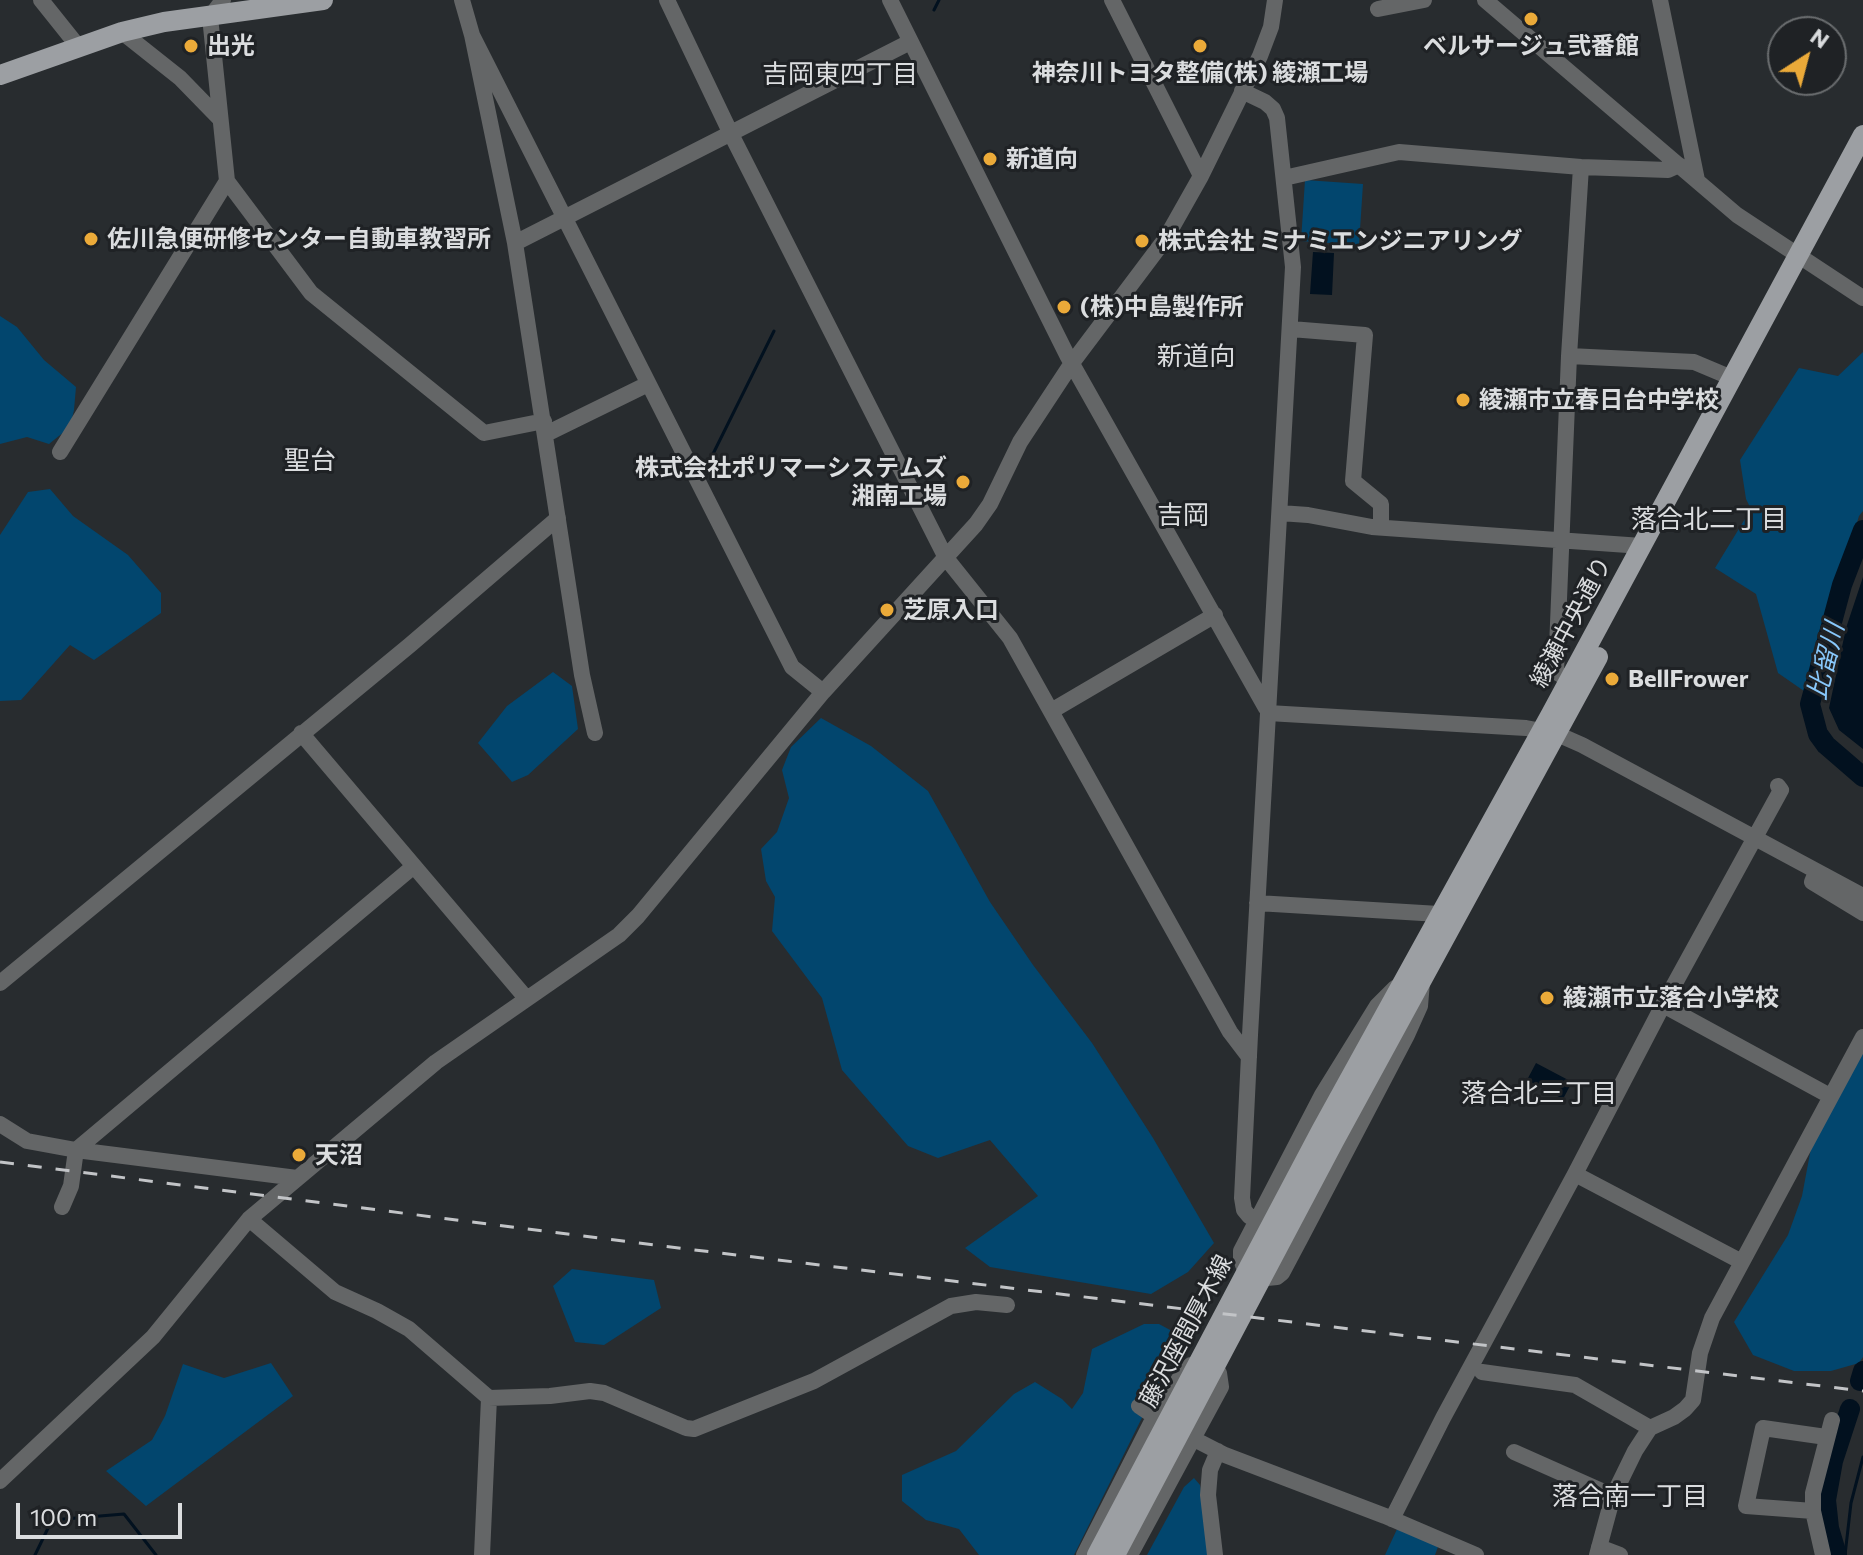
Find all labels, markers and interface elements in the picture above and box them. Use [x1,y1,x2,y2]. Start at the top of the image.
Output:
marker: ベルサージュ弐番館 [1522,10,1540,28]
north arrow [1767,16,1847,96]
text: N [1806,22,1835,54]
place label: 出光 [207,32,255,60]
place label: ベルサージュ弐番館 [1423,32,1639,60]
marker: 出光 [182,37,200,55]
marker: 神奈川トヨタ整備(株) 綾瀬工場 [1191,37,1209,55]
district label: 吉岡東四丁目 [762,58,918,90]
place label: 神奈川トヨタ整備(株) 綾瀬工場 [1032,59,1368,87]
place label: 新道向 [1006,145,1078,173]
marker: 新道向 [981,150,999,168]
place label: 佐川急便研修センター自動車教習所 [107,225,491,253]
place label: 株式会社 ミナミエンジニアリング [1158,227,1523,255]
marker: 佐川急便研修センター自動車教習所 [82,230,100,248]
marker: 株式会社 ミナミエンジニアリング [1133,232,1151,250]
place label: (株)中島製作所 [1080,293,1244,321]
marker: (株)中島製作所 [1055,298,1073,316]
district label: 新道向 [1157,340,1235,372]
place label: 綾瀬市立春日台中学校 [1479,386,1719,414]
marker: 綾瀬市立春日台中学校 [1454,391,1472,409]
district label: 聖台 [284,444,336,476]
place label: 株式会社ポリマーシステムズ 湘南工場 [635,454,947,510]
marker: 株式会社ポリマーシステムズ 湘南工場 [954,473,972,491]
district label: 吉岡 [1157,499,1209,531]
district label: 落合北二丁目 [1631,503,1787,535]
street label: 綾瀬中央通り [1524,552,1618,692]
place label: 芝原入口 [903,596,999,624]
marker: 芝原入口 [878,601,896,619]
water label: 比留川 [1801,619,1851,703]
place label: BellFrower [1628,665,1749,693]
marker: BellFrower [1603,670,1621,688]
place label: 綾瀬市立落合小学校 [1563,984,1779,1012]
marker: 綾瀬市立落合小学校 [1538,989,1556,1007]
district label: 落合北三丁目 [1461,1077,1617,1109]
place label: 天沼 [315,1141,363,1169]
marker: 天沼 [290,1146,308,1164]
street label: 藤沢座間厚木線 [1134,1250,1238,1412]
district label: 落合南一丁目 [1552,1480,1708,1512]
scale bar [20,1487,186,1537]
text: 100 m [30,1502,97,1531]

